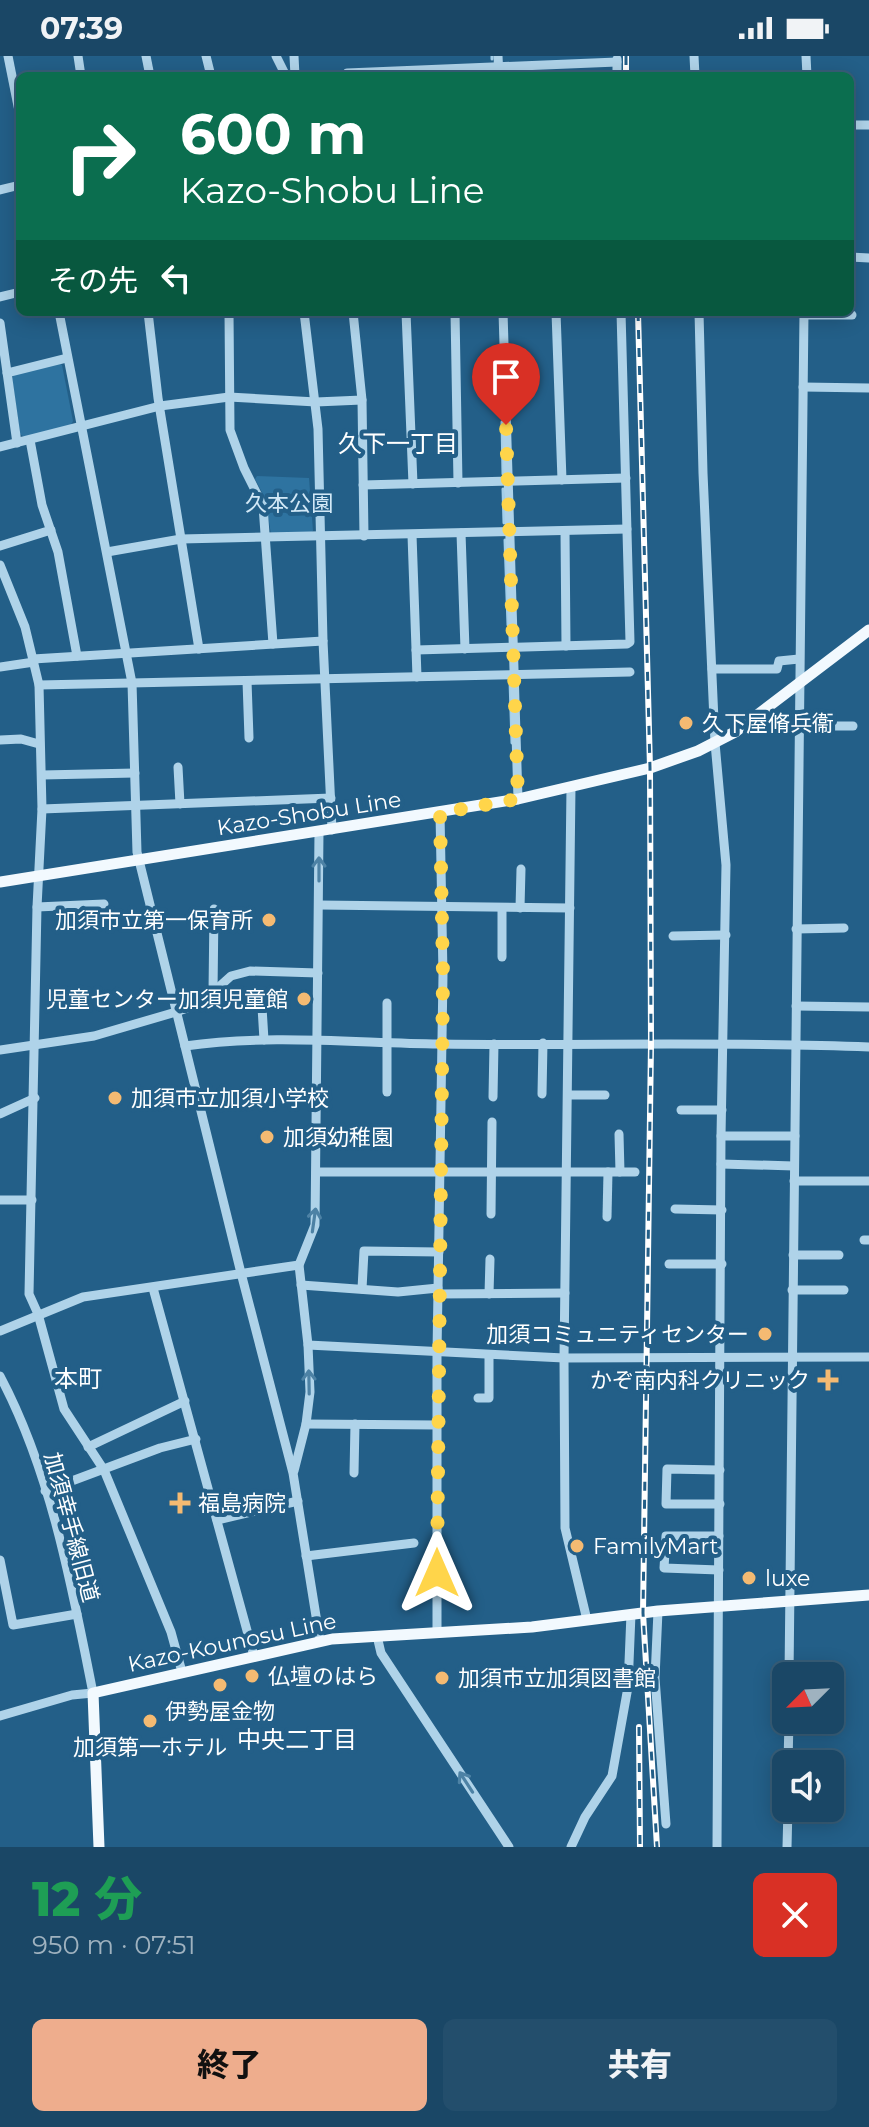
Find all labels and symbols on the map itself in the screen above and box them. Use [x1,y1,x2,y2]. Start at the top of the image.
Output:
pin [472,343,540,425]
district label: 久下一丁目 [338,429,458,458]
park label: 久本公園 [245,490,333,517]
place label: 久下屋脩兵衞 [702,710,834,737]
marker: 久下屋脩兵衞 [677,714,695,732]
street label: Kazo-Shobu Line [215,786,403,841]
one-way arrow [311,856,327,883]
place label: 加須市立第一保育所 [55,907,253,934]
marker: 加須市立第一保育所 [260,911,278,929]
place label: 児童センター加須児童館 [46,986,288,1013]
marker: 児童センター加須児童館 [295,990,313,1008]
place label: 加須市立加須小学校 [131,1085,329,1112]
marker: 加須市立加須小学校 [106,1089,124,1107]
place label: 加須幼稚園 [283,1124,393,1151]
marker: 加須幼稚園 [258,1128,276,1146]
one-way arrow [306,1207,321,1233]
place label: 加須コミュニティセンター [486,1321,749,1348]
marker: 加須コミュニティセンター [756,1325,774,1343]
district label: 本町 [54,1364,102,1393]
place label: かぞ南内科クリニック [590,1367,810,1394]
one-way arrow [302,1369,317,1396]
marker: かぞ南内科クリニック [817,1369,839,1391]
street label: 加須幸手線旧道 [39,1449,104,1605]
place label: 福島病院 [198,1490,286,1517]
marker: 福島病院 [169,1492,191,1514]
position arrow [395,1531,479,1615]
place label: FamilyMart [593,1533,719,1560]
marker: FamilyMart [568,1537,586,1555]
place label: luxe [765,1565,810,1592]
marker: luxe [740,1569,758,1587]
street label: Kazo-Kounosu Line [125,1607,339,1678]
north arrow [772,1662,844,1734]
place label: 仏壇のはら [268,1663,378,1690]
place label: 加須市立加須図書館 [458,1665,656,1692]
marker: 仏壇のはら [243,1667,261,1685]
marker: 加須市立加須図書館 [433,1669,451,1687]
marker: 伊勢屋金物 [211,1676,229,1694]
place label: 伊勢屋金物 [165,1698,275,1725]
marker: 加須第一ホテル [141,1712,159,1730]
district label: 中央二丁目 [237,1725,357,1754]
place label: 加須第一ホテル [73,1734,227,1761]
one-way arrow [458,1771,474,1794]

